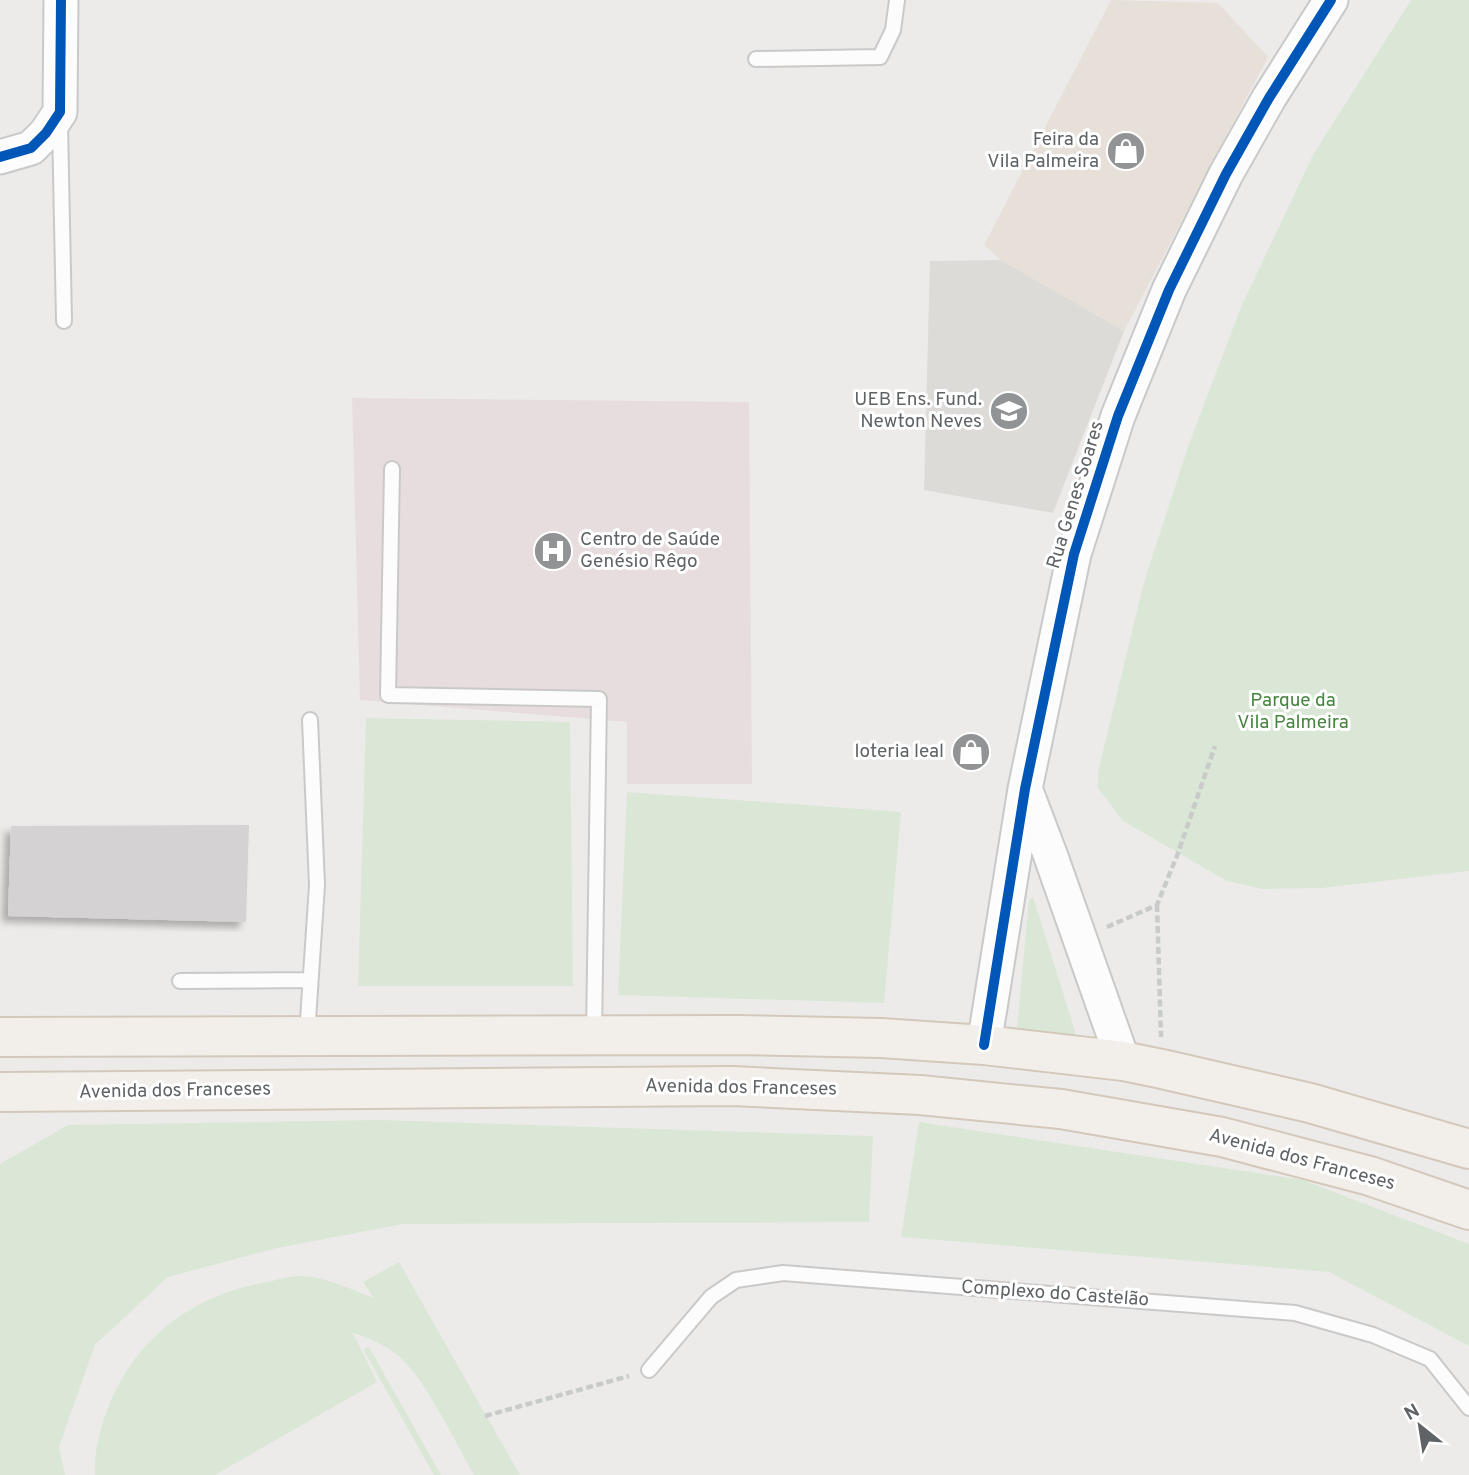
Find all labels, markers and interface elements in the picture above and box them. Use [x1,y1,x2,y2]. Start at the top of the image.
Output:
place label: Feira da Vila Palmeira [987,128,1099,174]
shop icon: Feira da Vila Palmeira [1105,130,1147,172]
place label: UEB Ens. Fund. Newton Neves [854,388,982,434]
school or university icon: UEB Ens. Fund. Newton Neves [988,390,1030,432]
street label: Rua Genes Soares [1042,418,1110,572]
place label: Centro de Saúde Genésio Rêgo [580,528,720,574]
hospital icon: Centro de Saúde Genésio Rêgo [532,530,574,572]
park label: Parque da Vila Palmeira [1237,689,1349,735]
shop icon: loteria leal [950,731,992,773]
place label: loteria leal [855,740,944,764]
street label: Avenida dos Franceses [645,1074,837,1102]
street label: Avenida dos Franceses [79,1077,271,1105]
street label: Avenida dos Franceses [1206,1124,1398,1196]
street label: Complexo do Castelão [960,1275,1150,1313]
north arrow [1385,1391,1455,1461]
text: N [1401,1399,1424,1427]

